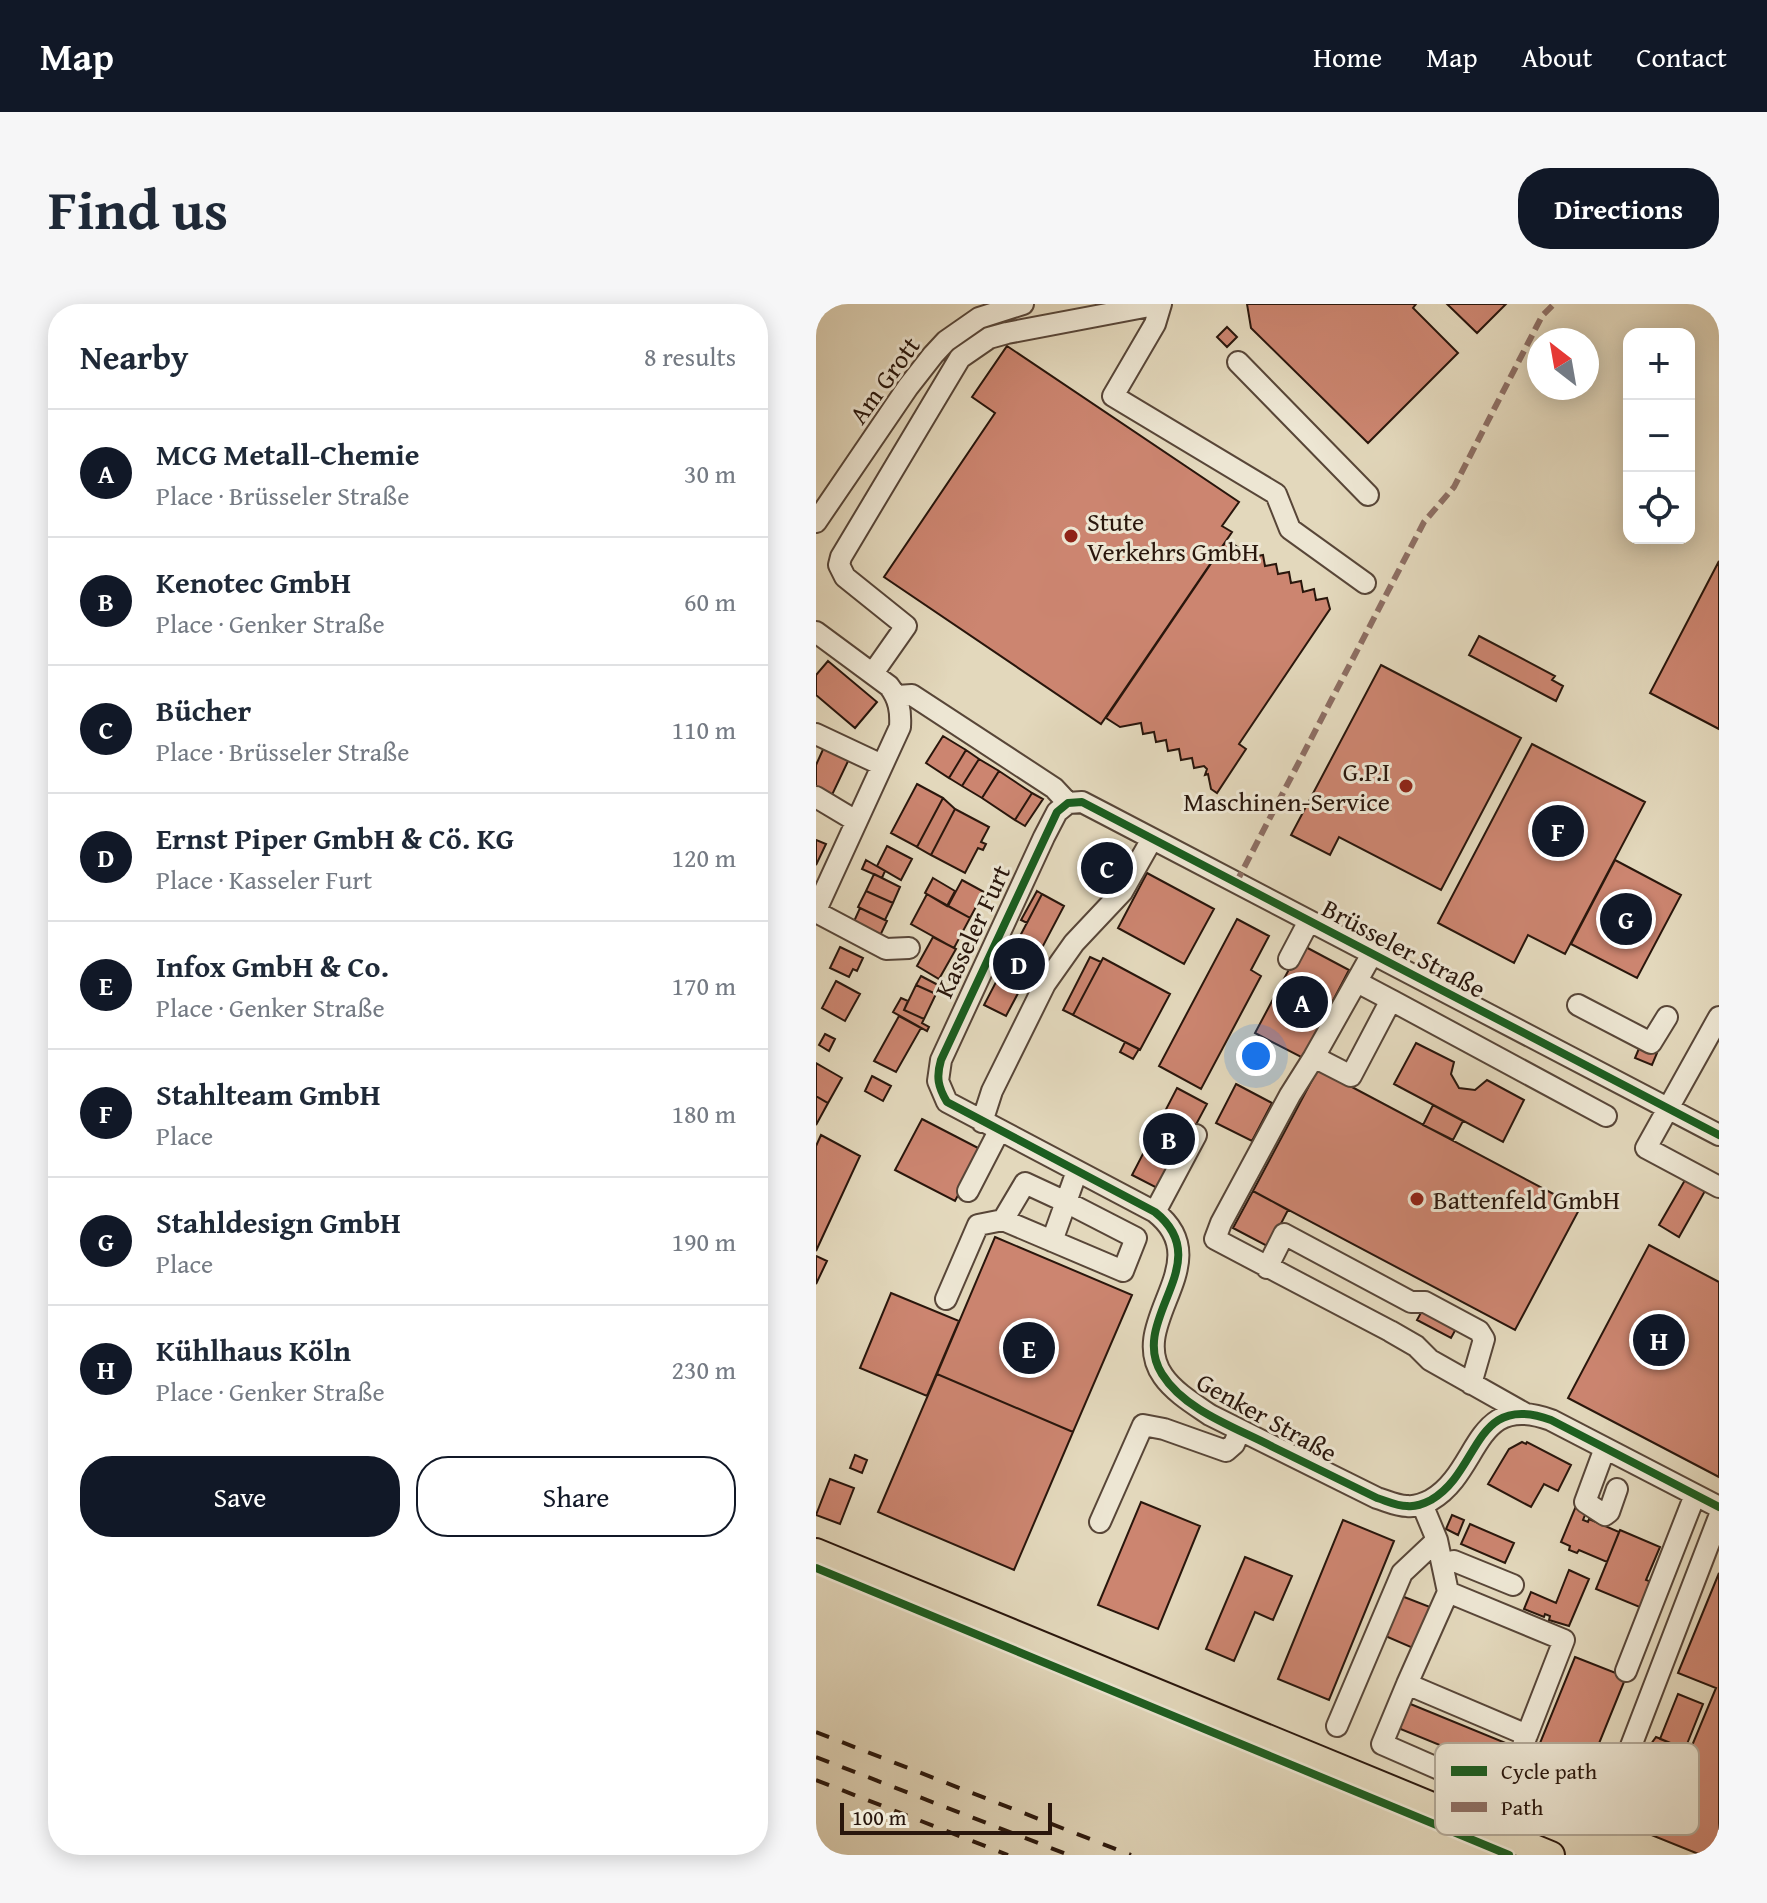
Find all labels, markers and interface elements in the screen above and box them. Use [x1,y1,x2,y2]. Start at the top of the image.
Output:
text: Map [40,28,114,84]
text: Home [1313,36,1382,77]
text: Map [1426,36,1478,77]
text: About [1522,36,1592,77]
text: Contact [1636,36,1727,77]
text: Find us [48,167,228,250]
button: Directions [1518,168,1719,249]
street label: Am Grott [839,328,929,432]
north arrow [1527,328,1599,400]
map controls [1623,328,1695,544]
button: + [1623,328,1695,400]
text: Nearby [80,332,189,381]
text: 8 results [644,337,736,376]
button: − [1623,400,1695,472]
text: MCG Metall-Chemie [156,432,419,476]
text: A [98,454,114,493]
text: 30 m [684,454,736,493]
button: locate [1623,472,1695,544]
text: Place · Brüsseler Straße [156,476,409,515]
place label: Stute Verkehrs GmbH [1087,502,1259,571]
marker: Stute Verkehrs GmbH [1062,527,1080,545]
text: Kenotec GmbH [156,560,351,604]
text: B [98,582,114,621]
text: 60 m [684,582,736,621]
text: Place · Genker Straße [156,604,385,643]
text: Bücher [156,688,251,732]
text: C [99,710,113,749]
text: 110 m [671,710,736,749]
text: Place · Brüsseler Straße [156,732,409,771]
place label: G.P.I Maschinen-Service [1183,752,1390,821]
marker: G.P.I Maschinen-Service [1397,777,1415,795]
pin: F [1532,801,1584,861]
text: Ernst Piper GmbH & Cö. KG [156,816,514,860]
text: D [98,838,114,877]
text: 120 m [671,838,736,877]
pin: C [1081,838,1133,898]
street label: Kasseler Furt [924,858,1020,1004]
text: Place · Kasseler Furt [156,860,372,899]
street label: Brüsseler Straße [1315,888,1493,1008]
pin: G [1600,889,1652,949]
pin: D [993,934,1045,994]
text: Infox GmbH & Co. [156,944,389,988]
text: E [99,966,113,1005]
text: 170 m [671,966,736,1005]
pin: A [1276,972,1328,1032]
text: Place · Genker Straße [156,988,385,1027]
your location [1236,1036,1276,1076]
text: Stahlteam GmbH [156,1072,380,1116]
text: F [99,1094,113,1133]
text: 180 m [671,1094,736,1133]
pin: B [1143,1109,1195,1169]
text: Place [156,1116,213,1155]
place label: Battenfeld GmbH [1433,1180,1620,1219]
marker: Battenfeld GmbH [1408,1190,1426,1208]
text: Stahldesign GmbH [156,1200,401,1244]
text: G [98,1222,114,1261]
text: 190 m [671,1222,736,1261]
text: Place [156,1244,213,1283]
pin: H [1633,1310,1685,1370]
pin: E [1003,1318,1055,1378]
text: Kühlhaus Köln [156,1328,351,1372]
text: H [97,1350,115,1389]
text: 230 m [671,1350,736,1389]
street label: Genker Straße [1190,1362,1344,1472]
text: Place · Genker Straße [156,1372,385,1411]
button: Save [80,1456,400,1537]
button: Share [416,1456,736,1537]
legend [1435,1743,1699,1835]
text: Cycle path [1501,1755,1598,1787]
text: Path [1501,1791,1544,1823]
scale bar [840,1799,1052,1835]
text: 100 m [852,1801,907,1833]

